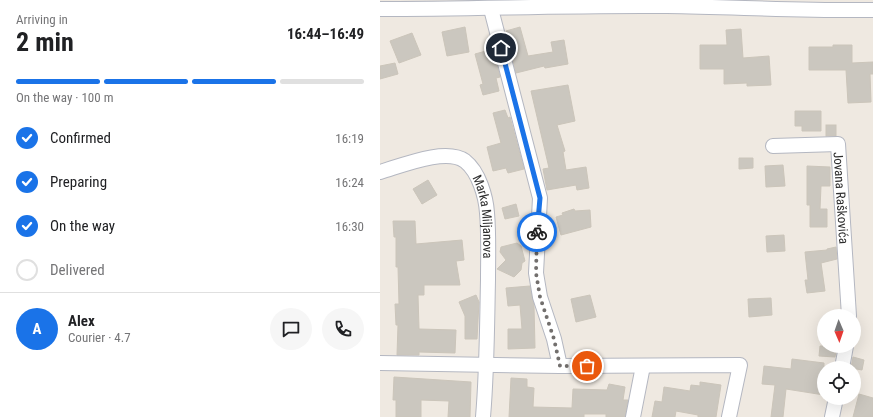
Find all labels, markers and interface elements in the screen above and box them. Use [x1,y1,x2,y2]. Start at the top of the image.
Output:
text: Arriving in [16,12,68,27]
text: 16:44–16:49 [287,25,364,43]
text: 2 min [16,27,74,57]
pin [484,31,518,65]
icon: home [490,37,512,59]
text: On the way · 100 m [16,90,113,105]
icon: check [16,127,38,149]
text: Confirmed [50,129,111,147]
text: 16:19 [335,131,364,146]
street label: Jovana Raškovića [831,151,851,244]
icon: check [16,171,38,193]
text: Preparing [50,173,107,191]
street label: Marka Miljanova [469,173,495,258]
text: 16:24 [335,175,364,190]
courier [517,212,557,252]
icon: check [16,215,38,237]
text: On the way [50,217,115,235]
text: 16:30 [335,219,364,234]
icon: bike [526,221,548,243]
text: Delivered [50,261,105,279]
button: chat [270,308,312,350]
button: phone [322,308,364,350]
north arrow [817,309,861,353]
map controls [817,309,861,405]
text: Alex [68,312,95,330]
text: A [33,320,41,338]
text: Courier · 4.7 [68,330,131,345]
pin [570,349,604,383]
icon: bag [576,355,598,377]
button: locate [817,361,861,405]

